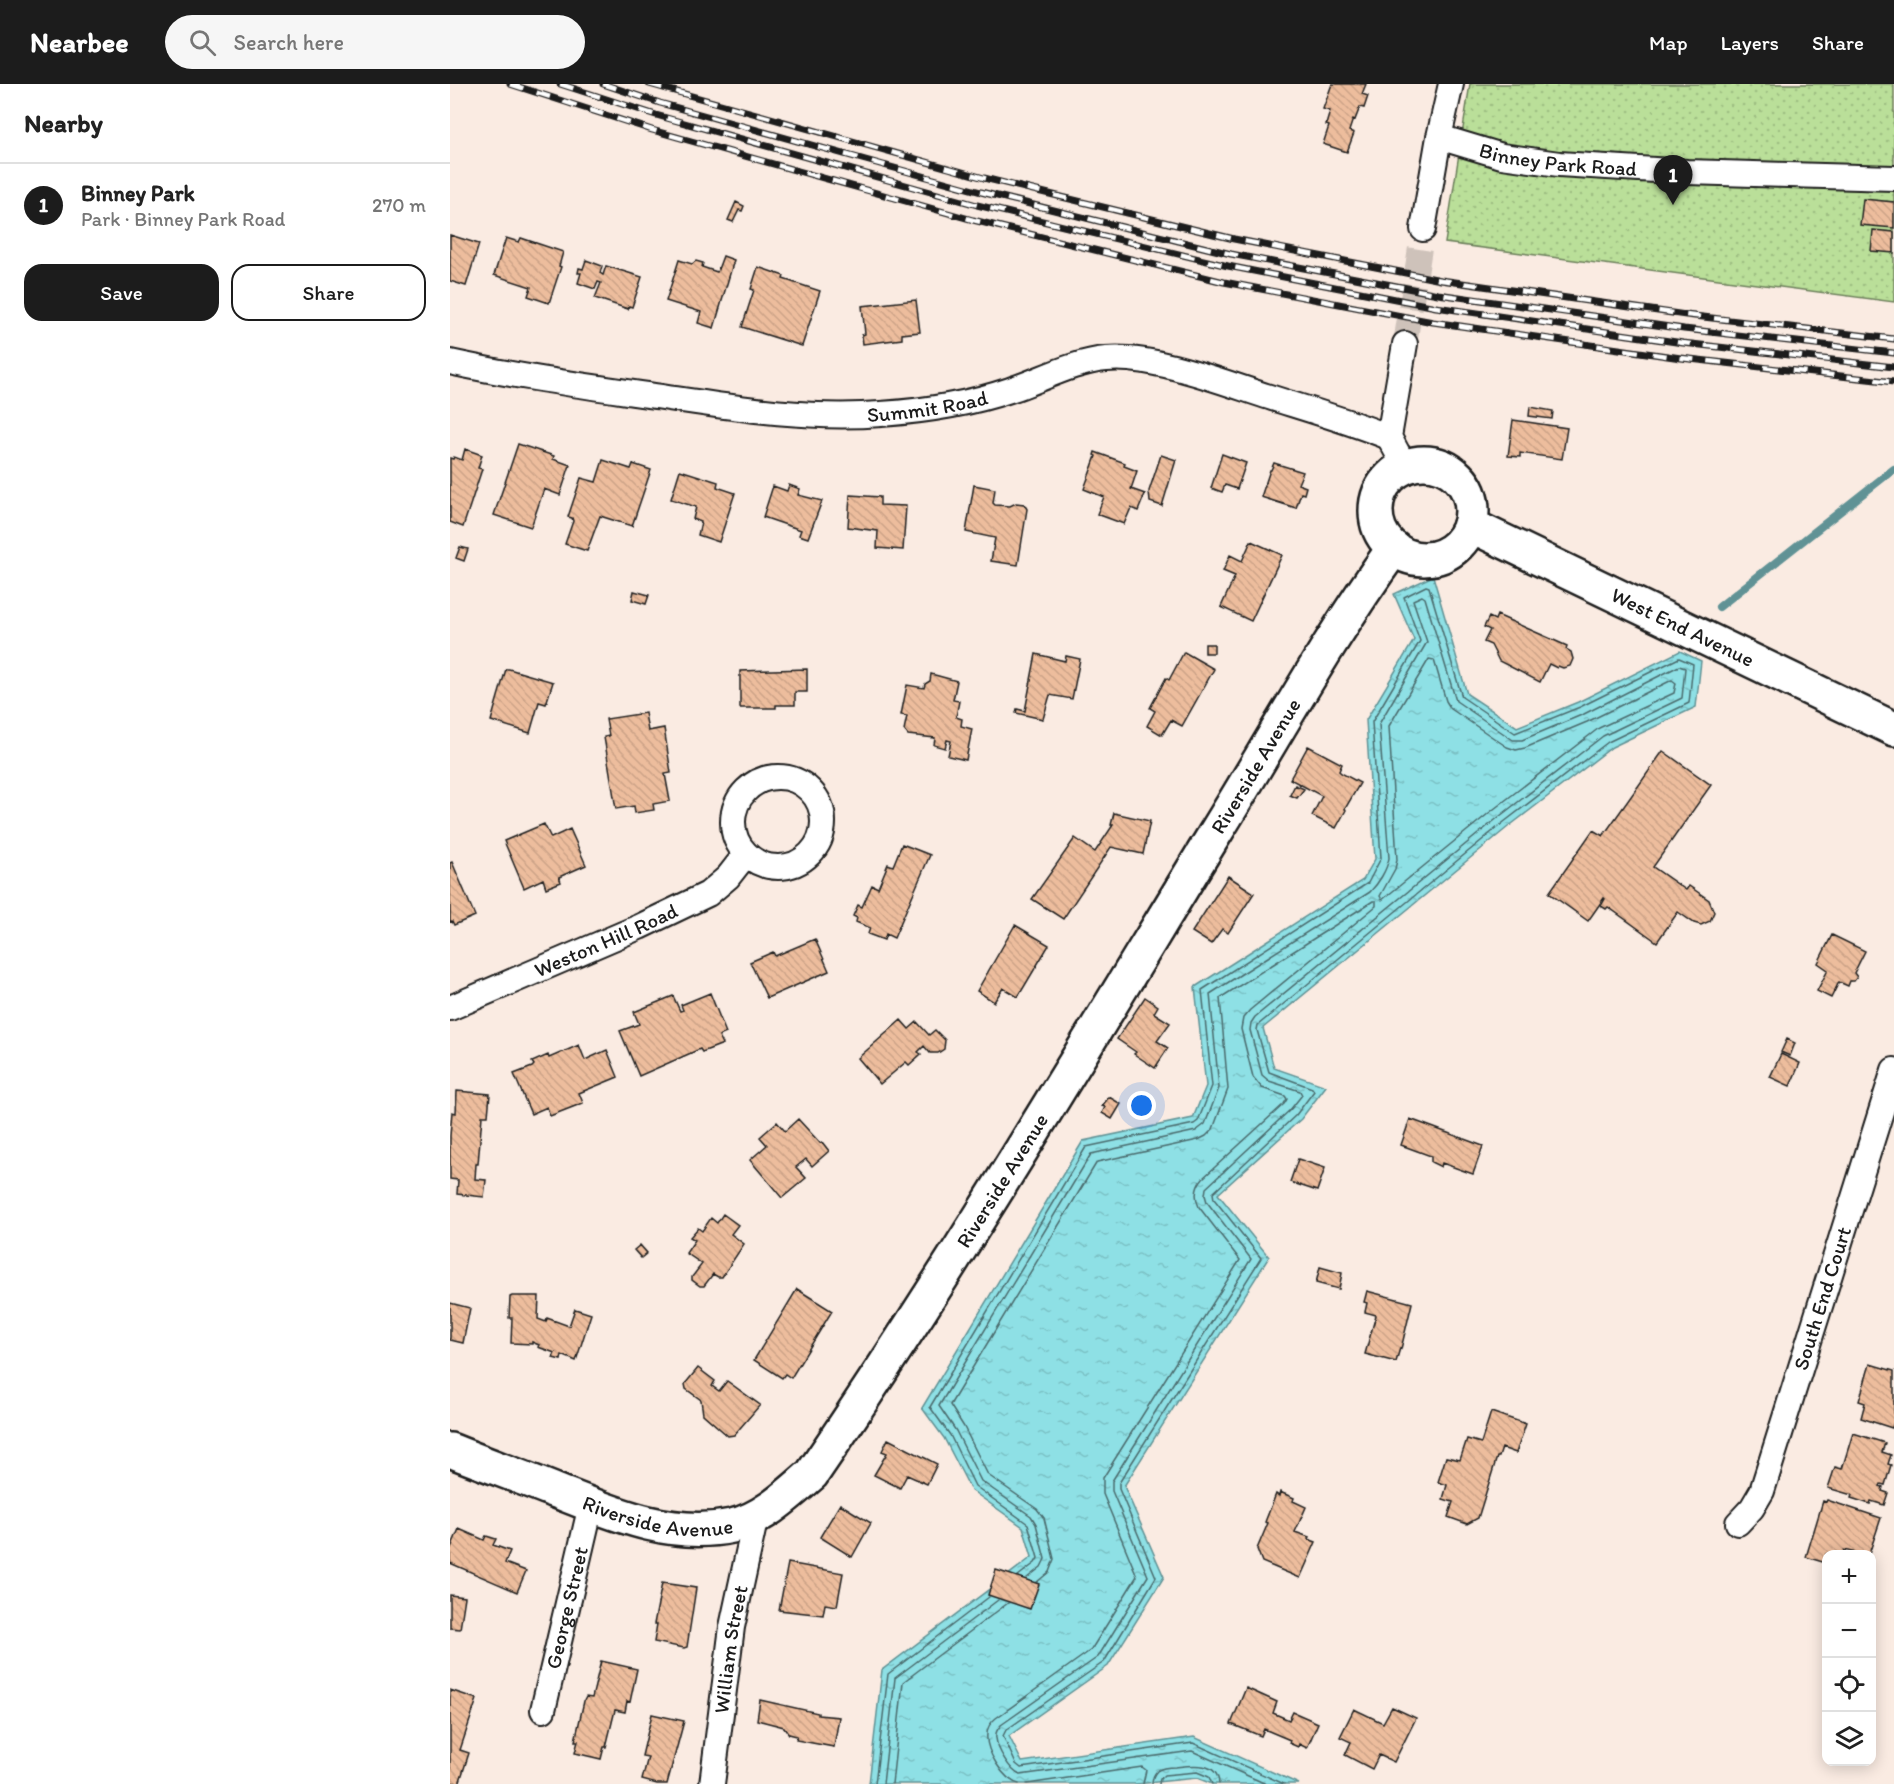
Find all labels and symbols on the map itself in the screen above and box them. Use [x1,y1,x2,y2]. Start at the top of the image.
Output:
street label: Binney Park Road [1476,137,1638,181]
pin: 1 [1654,156,1692,205]
street label: Summit Road [866,384,991,427]
street label: West End Avenue [1607,582,1759,672]
street label: Riverside Avenue [1205,693,1306,838]
street label: Weston Hill Road [530,897,682,982]
your location [1127,1091,1156,1120]
street label: Riverside Avenue [951,1109,1053,1252]
street label: South End Court [1788,1223,1856,1373]
street label: Riverside Avenue [579,1490,735,1542]
street label: George Street [540,1544,593,1671]
street label: William Street [708,1583,753,1715]

